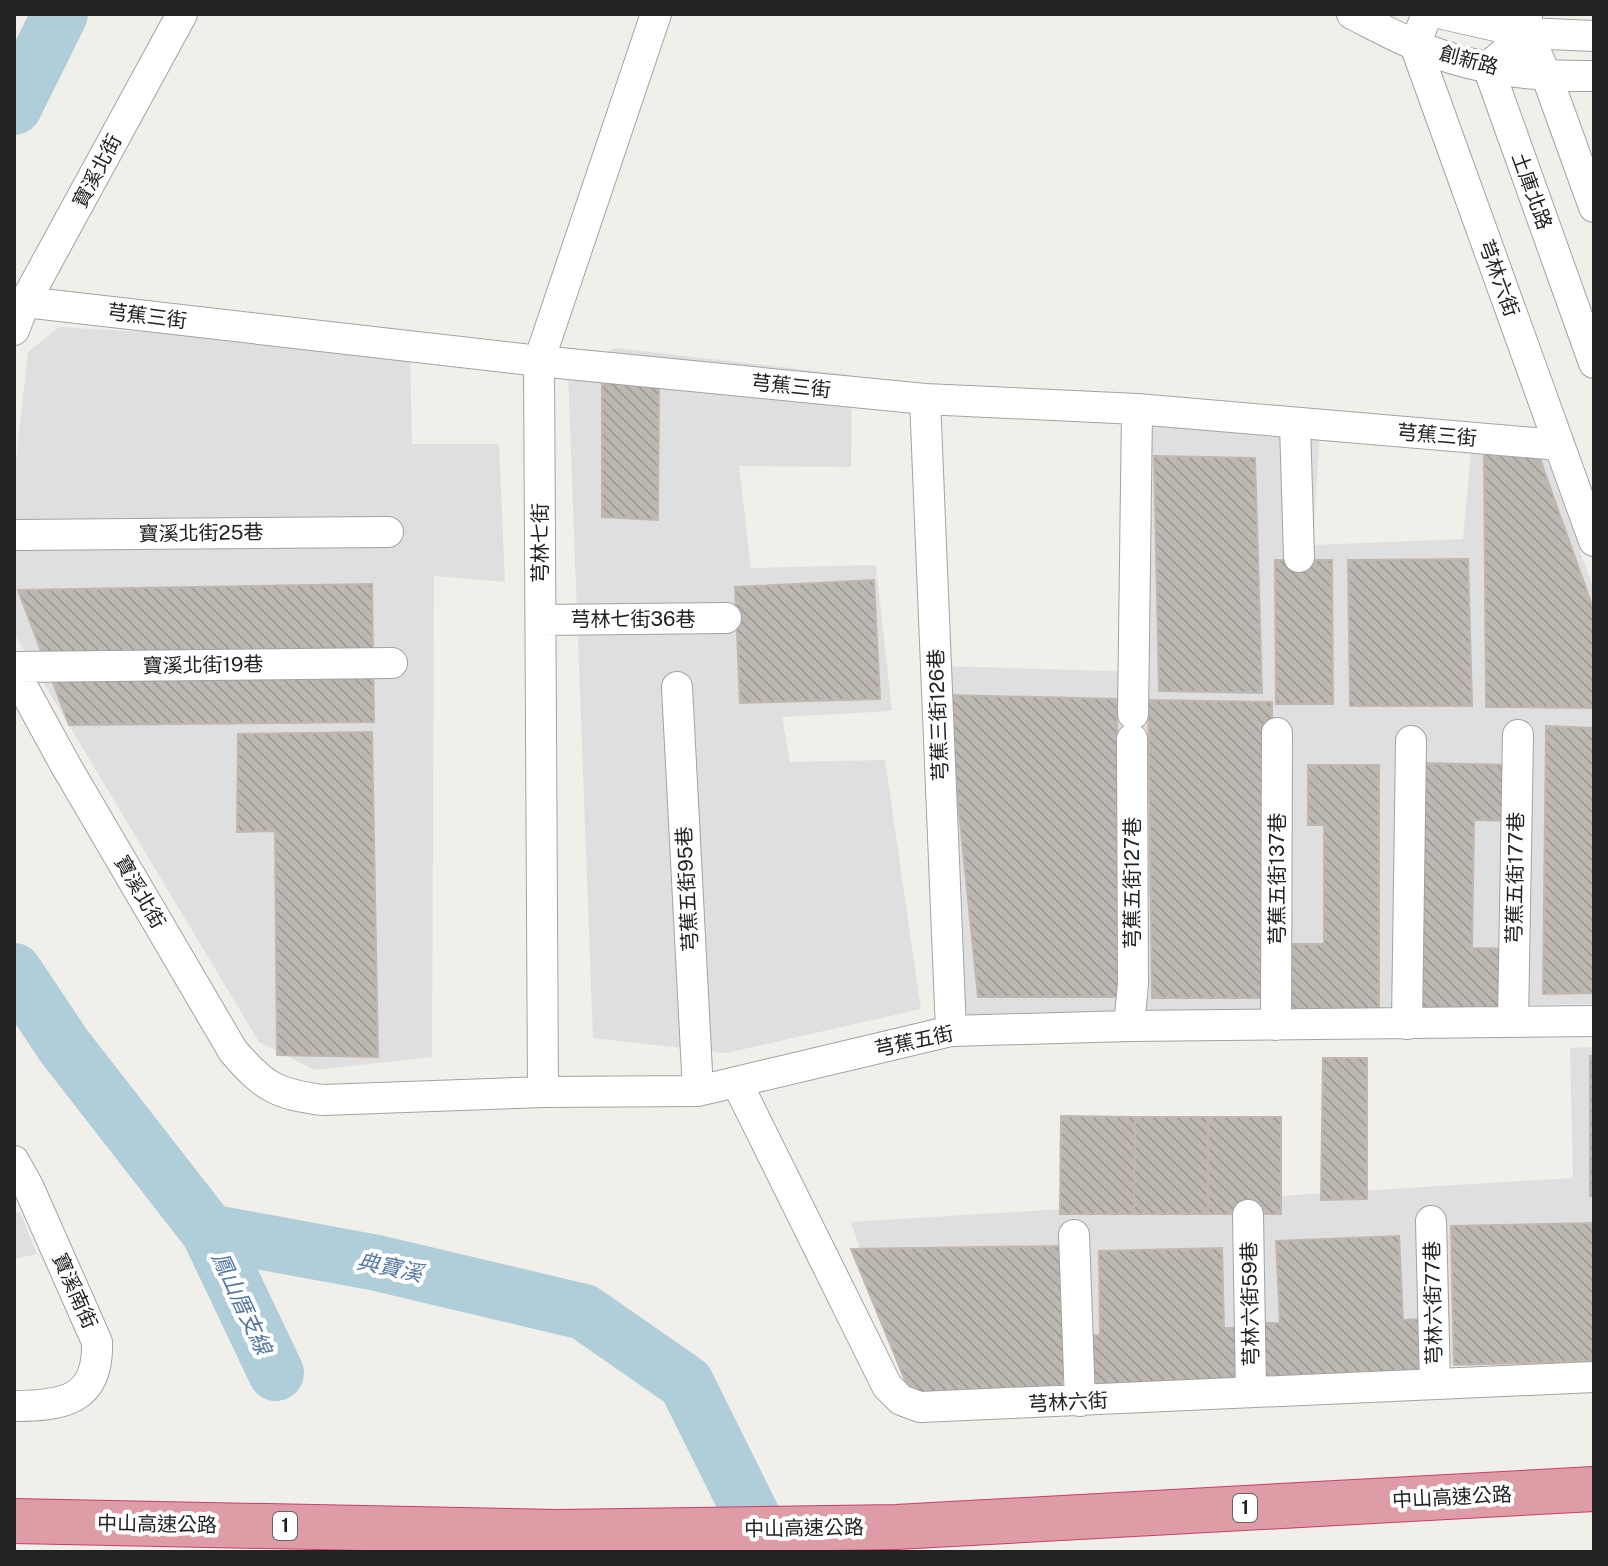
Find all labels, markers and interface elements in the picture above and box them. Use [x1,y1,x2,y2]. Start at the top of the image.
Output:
street label: 創新路 [1437,41,1501,79]
street label: 寶溪北街 [68,130,126,212]
street label: 土庫北路 [1507,149,1557,233]
street label: 芎林六街 [1474,236,1524,320]
street label: 芎蕉三街 [106,299,188,333]
street label: 芎蕉三街 [750,370,832,402]
street label: 芎蕉三街 [1396,420,1478,450]
street label: 芎林七街 [528,503,552,583]
street label: 寶溪北街25巷 [138,520,264,546]
street label: 芎林七街36巷 [571,607,695,631]
street label: 芎蕉三街126巷 [924,648,952,782]
street label: 寶溪北街19巷 [142,652,264,678]
street label: 芎蕉五街177巷 [1502,812,1528,944]
street label: 芎蕉五街137巷 [1265,813,1289,945]
street label: 芎蕉五街127巷 [1120,817,1144,949]
street label: 芎蕉五街95巷 [672,826,702,952]
street label: 寶溪北街 [110,851,170,933]
street label: 芎蕉五街 [872,1021,956,1061]
street label: 芎林六街59巷 [1237,1241,1263,1367]
street label: 芎林六街77巷 [1420,1241,1446,1365]
water label: 典寶溪 [355,1247,428,1287]
water label: 鳳山厝支線 [207,1248,278,1361]
street label: 寶溪南街 [48,1250,102,1332]
street label: 芎林六街 [1027,1388,1109,1416]
street label: 中山高速公路 [1391,1482,1513,1512]
road number: 1 [1233,1494,1257,1522]
street label: 中山高速公路 [97,1511,217,1537]
road number: 1 [273,1512,297,1540]
street label: 中山高速公路 [744,1515,864,1541]

